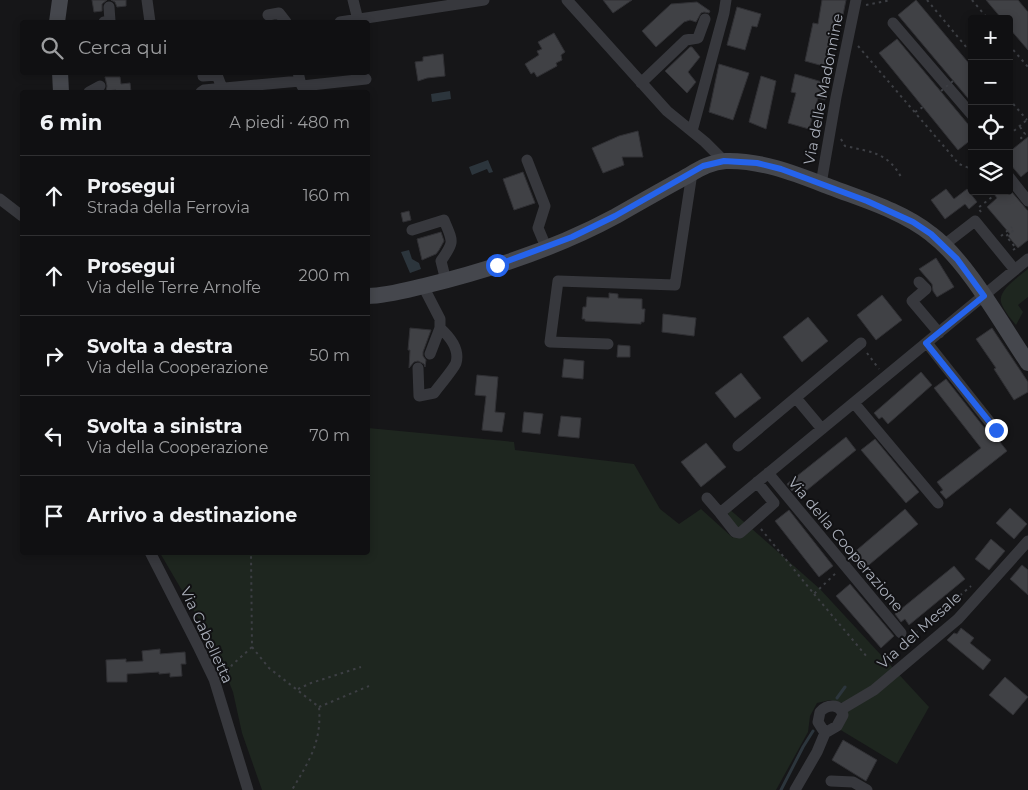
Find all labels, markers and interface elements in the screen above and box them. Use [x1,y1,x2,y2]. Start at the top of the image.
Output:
street label: Via delle Madonnine [799,12,847,166]
map controls [968,15,1013,195]
button: + [968,15,1013,60]
search box [20,20,370,75]
icon: search [38,34,66,62]
text: Cerca qui [78,36,168,59]
button: − [968,60,1013,105]
button: locate [968,105,1013,150]
text: 6 min [40,110,102,135]
text: A piedi · 480 m [229,113,350,132]
button: layers [968,150,1013,195]
text: Prosegui [87,175,175,198]
icon: ahead [40,182,68,210]
text: 160 m [303,186,350,205]
text: Strada della Ferrovia [87,198,250,217]
route start [486,254,509,277]
text: Prosegui [87,255,175,278]
icon: ahead [40,262,68,290]
text: 200 m [299,266,350,285]
text: Via delle Terre Arnolfe [87,278,261,297]
text: Svolta a destra [87,335,233,358]
icon: right [40,342,68,370]
text: 50 m [309,346,350,365]
text: Via della Cooperazione [87,358,268,377]
text: Svolta a sinistra [87,415,242,438]
route end [985,419,1008,442]
icon: left [40,422,68,450]
text: 70 m [309,426,350,445]
text: Via della Cooperazione [87,438,268,457]
street label: Via della Cooperazione [784,473,908,615]
icon: arrive [40,502,68,530]
text: Arrivo a destinazione [87,504,297,527]
street label: Via Gabelletta [176,584,238,686]
street label: Via del Mesale [873,587,965,673]

